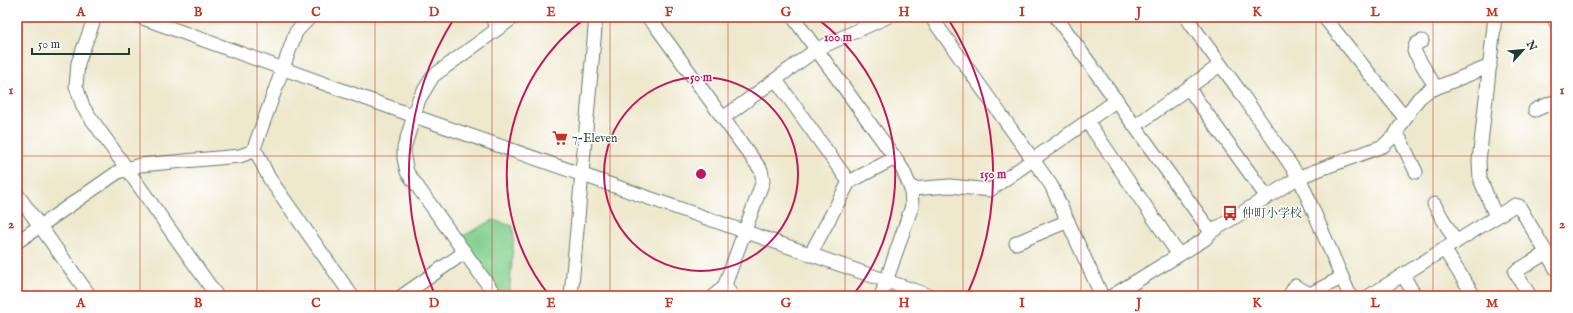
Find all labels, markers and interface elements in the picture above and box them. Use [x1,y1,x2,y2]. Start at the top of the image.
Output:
text: A [76,4,87,21]
text: B [194,4,203,21]
text: C [311,4,321,21]
text: D [429,4,440,21]
text: E [546,4,556,21]
text: F [665,4,674,21]
text: G [781,4,792,21]
text: H [898,4,910,21]
text: I [1019,4,1025,21]
text: J [1134,4,1142,21]
text: K [1252,4,1262,21]
text: L [1369,4,1380,21]
text: M [1486,4,1499,21]
scale bar [32,30,129,56]
text: 100 m [824,30,853,45]
north arrow [1503,30,1543,70]
text: 50 m [38,37,60,52]
text: N [1522,38,1540,54]
text: 50 m [690,70,713,85]
text: 1 [9,82,14,99]
text: 1 [1560,82,1565,99]
supermarket icon: 7-Eleven [551,129,569,147]
place label: 7-Eleven [572,131,618,146]
centre of rings [694,167,708,181]
text: 150 m [980,167,1007,182]
bus stop icon: 仲町小学校 [1221,204,1239,222]
place label: 仲町小学校 [1242,206,1302,221]
text: 2 [8,216,14,233]
text: 2 [1559,216,1565,233]
text: A [76,295,87,312]
text: B [194,295,203,312]
text: C [311,295,321,312]
text: D [429,295,440,312]
text: E [546,295,556,312]
text: F [665,295,674,312]
text: G [781,295,792,312]
text: H [898,295,910,312]
text: I [1019,295,1025,312]
text: J [1134,295,1142,312]
text: K [1252,295,1262,312]
text: L [1369,295,1380,312]
text: M [1486,295,1499,312]

